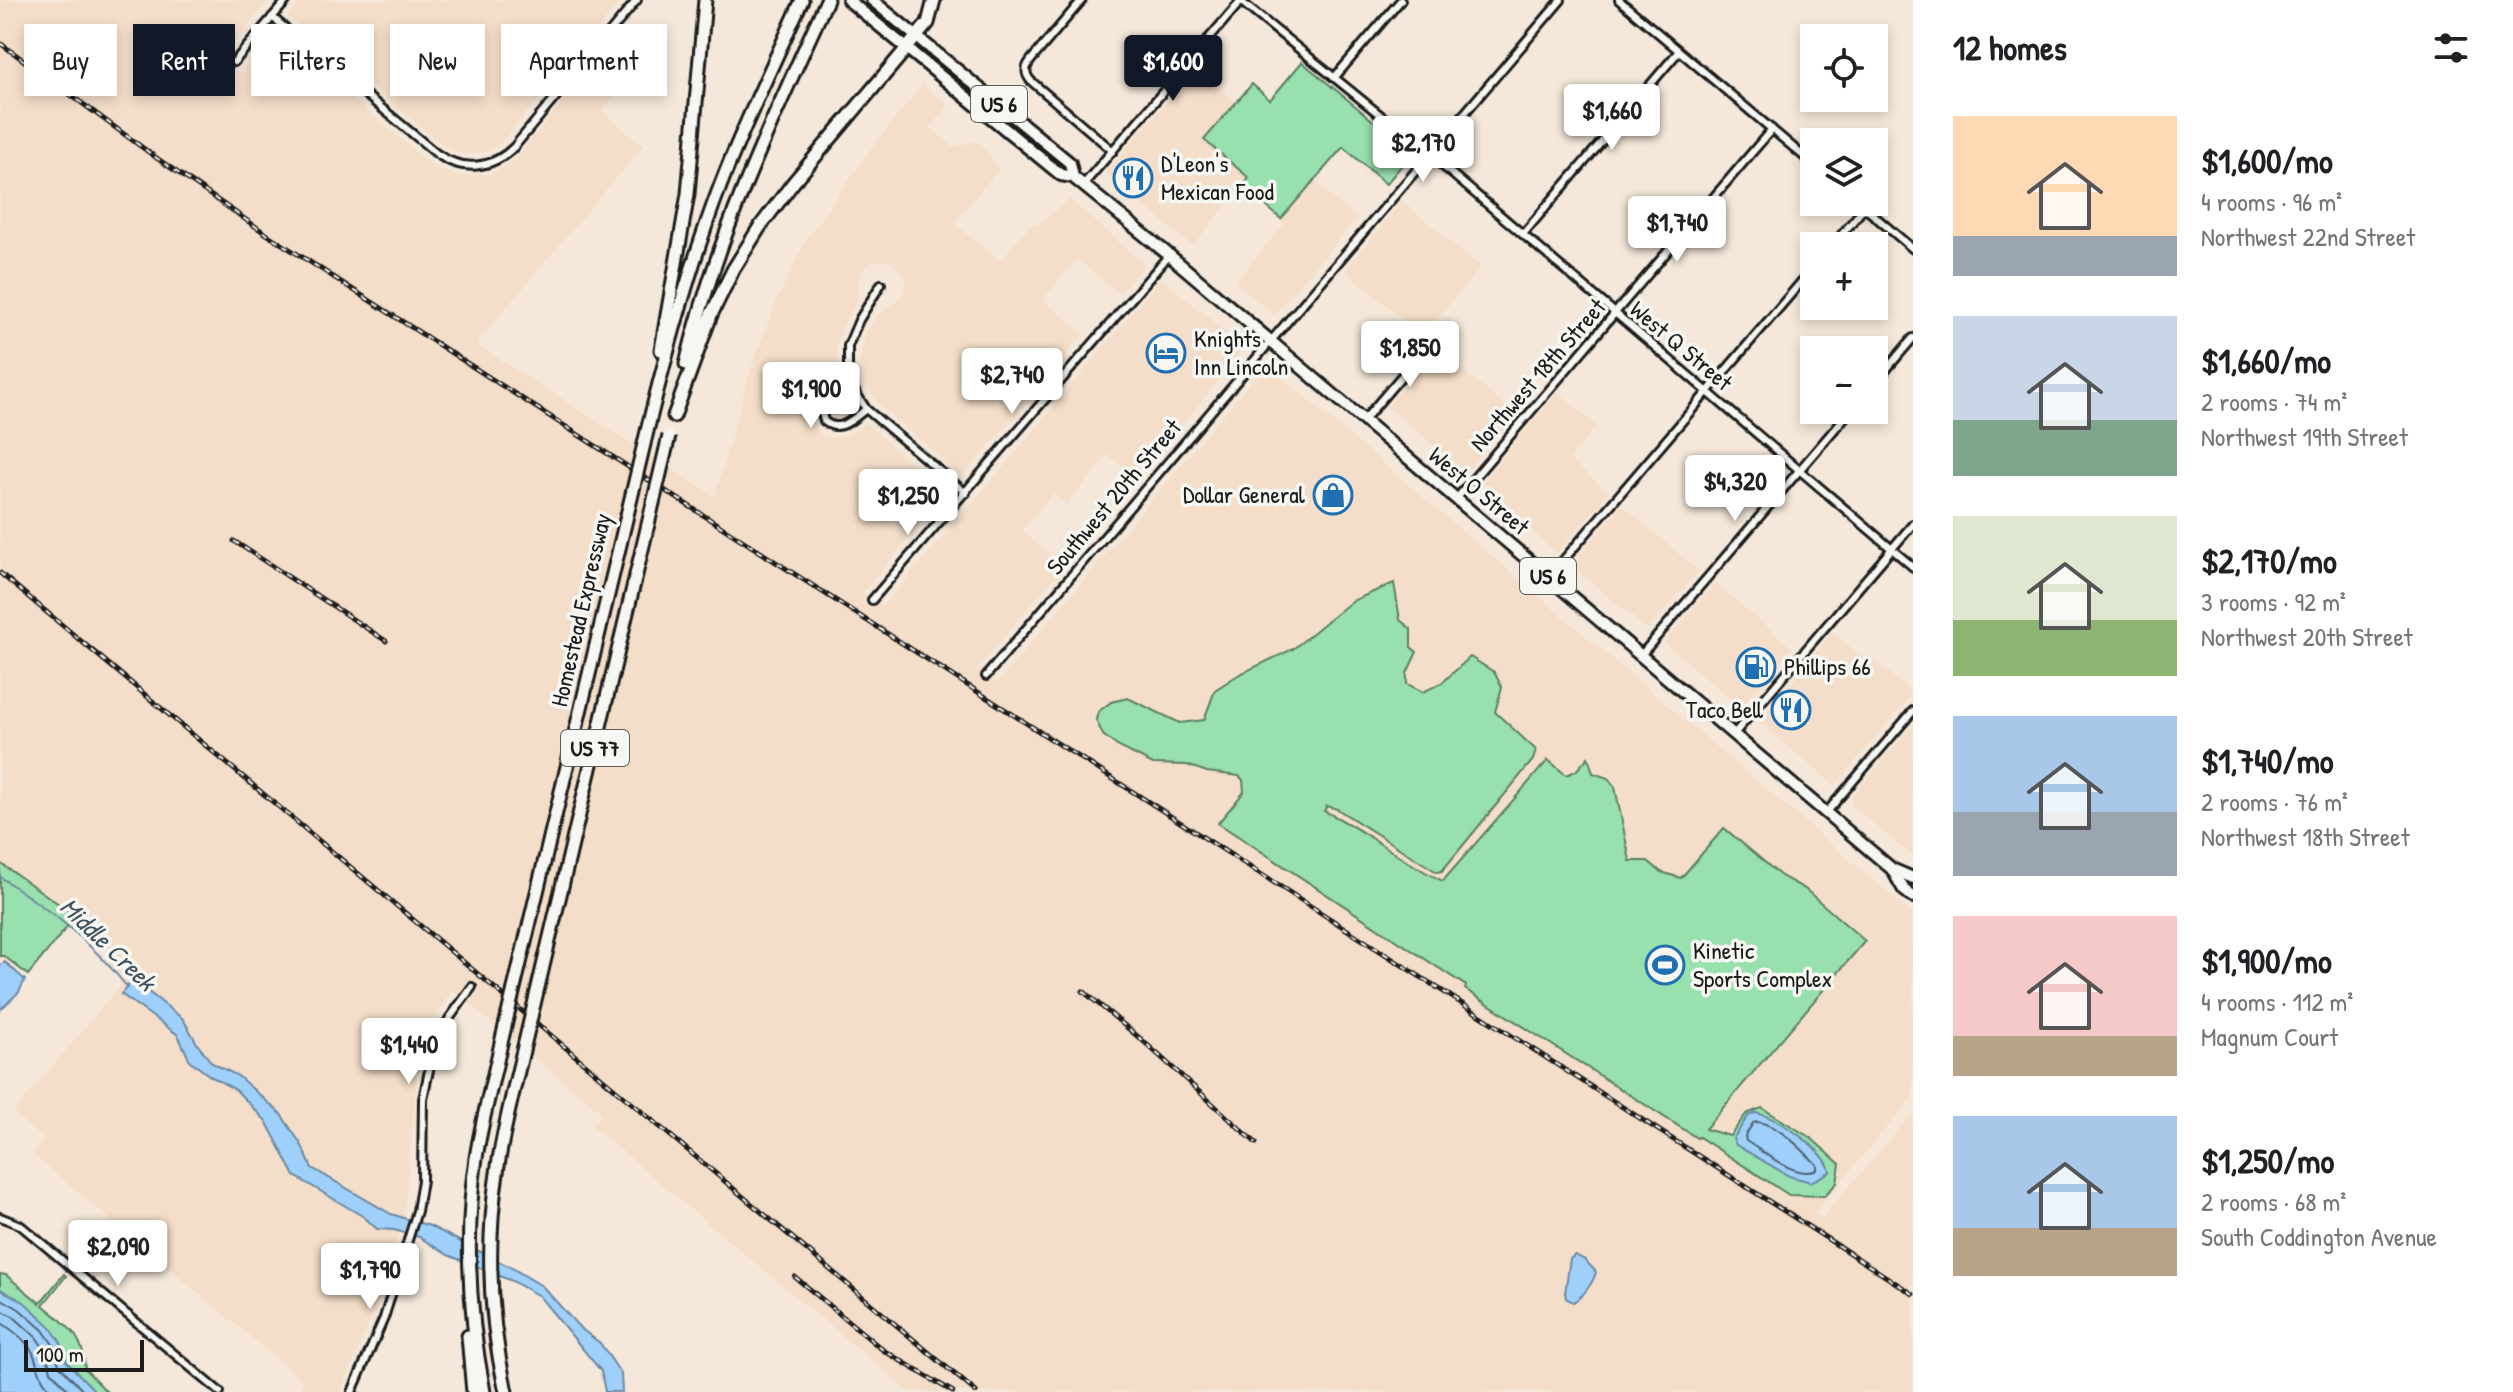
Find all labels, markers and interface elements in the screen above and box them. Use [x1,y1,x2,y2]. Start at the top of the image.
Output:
chip: Buy [24,24,117,96]
chip: Rent [133,24,235,96]
chip: Filters [251,24,374,96]
chip: New [390,24,485,96]
chip: Apartment [501,24,667,96]
map controls [1800,24,1888,424]
button: locate [1800,24,1888,112]
text: 12 homes [1953,25,2067,71]
icon: filters [2429,26,2473,70]
pin: $1,600 [1108,35,1238,103]
text: $1,600 [1142,43,1204,78]
pin: $1,660 [1547,84,1677,152]
road number: US 6 [971,86,1027,122]
text: $1,660 [1582,92,1642,127]
pin: $2,170 [1358,116,1488,184]
text: $2,170 [1391,124,1455,159]
button: layers [1800,128,1888,216]
text: $1,600/mo [2201,138,2333,184]
place label: D'Leon's Mexican Food [1161,147,1274,207]
icon: home [2017,148,2113,244]
restaurant icon: D'Leon's Mexican Food [1112,157,1154,199]
text: 4 rooms · 96 m² [2201,184,2342,219]
pin: $1,740 [1612,196,1742,264]
text: $1,740 [1646,204,1708,239]
text: Northwest 22nd Street [2201,219,2415,254]
button: + [1800,232,1888,320]
street label: Northwest 18th Street [1462,291,1613,457]
street label: West Q Street [1624,293,1740,398]
pin: $1,850 [1345,321,1475,389]
place label: Knights Inn Lincoln [1194,322,1288,382]
text: $1,850 [1379,329,1441,364]
hotel icon: Knights Inn Lincoln [1145,332,1187,374]
button: − [1800,336,1888,424]
text: $1,660/mo [2201,338,2331,384]
pin: $2,740 [947,348,1077,416]
icon: home [2017,348,2113,444]
text: $2,740 [980,356,1044,391]
pin: $1,900 [746,362,876,430]
text: $1,900 [781,370,841,405]
text: 2 rooms · 74 m² [2201,384,2347,419]
street label: Southwest 20th Street [1039,411,1188,581]
text: Northwest 19th Street [2201,419,2408,454]
street label: West O Street [1423,439,1537,542]
pin: $4,320 [1670,455,1800,523]
text: $4,320 [1703,463,1767,498]
pin: $1,250 [843,469,973,537]
shop icon: Dollar General [1312,474,1354,516]
text: $1,250 [877,477,939,512]
place label: Dollar General [1183,478,1306,510]
street label: Homestead Expressway [542,510,618,710]
text: $2,170/mo [2201,538,2337,584]
icon: home [2017,548,2113,644]
road number: US 6 [1520,558,1576,594]
text: 3 rooms · 92 m² [2201,584,2346,619]
text: Northwest 20th Street [2201,619,2413,654]
fuel station icon: Phillips 66 [1735,646,1777,688]
place label: Phillips 66 [1784,650,1871,682]
restaurant icon: Taco Bell [1770,689,1812,731]
place label: Taco Bell [1686,693,1764,725]
road number: US 77 [561,730,629,766]
text: $1,740/mo [2201,738,2333,784]
icon: home [2017,748,2113,844]
text: 2 rooms · 76 m² [2201,784,2348,819]
text: Northwest 18th Street [2201,819,2410,854]
water label: Middle Creek [53,889,165,1000]
place label: Kinetic Sports Complex [1693,934,1832,994]
text: $1,900/mo [2201,938,2332,984]
sports icon: Kinetic Sports Complex [1644,944,1686,986]
icon: home [2017,948,2113,1044]
text: 4 rooms · 112 m² [2201,984,2353,1019]
pin: $1,440 [344,1018,474,1086]
text: Magnum Court [2201,1019,2338,1054]
text: $1,440 [379,1026,439,1061]
text: $1,250/mo [2201,1138,2334,1184]
icon: home [2017,1148,2113,1244]
text: 2 rooms · 68 m² [2201,1184,2346,1219]
text: South Coddington Avenue [2201,1219,2437,1254]
pin: $2,090 [53,1220,183,1288]
text: $2,090 [86,1228,150,1263]
pin: $1,790 [305,1243,435,1311]
text: $1,790 [339,1251,401,1286]
scale bar [24,1336,144,1372]
text: 100 m [36,1339,84,1369]

